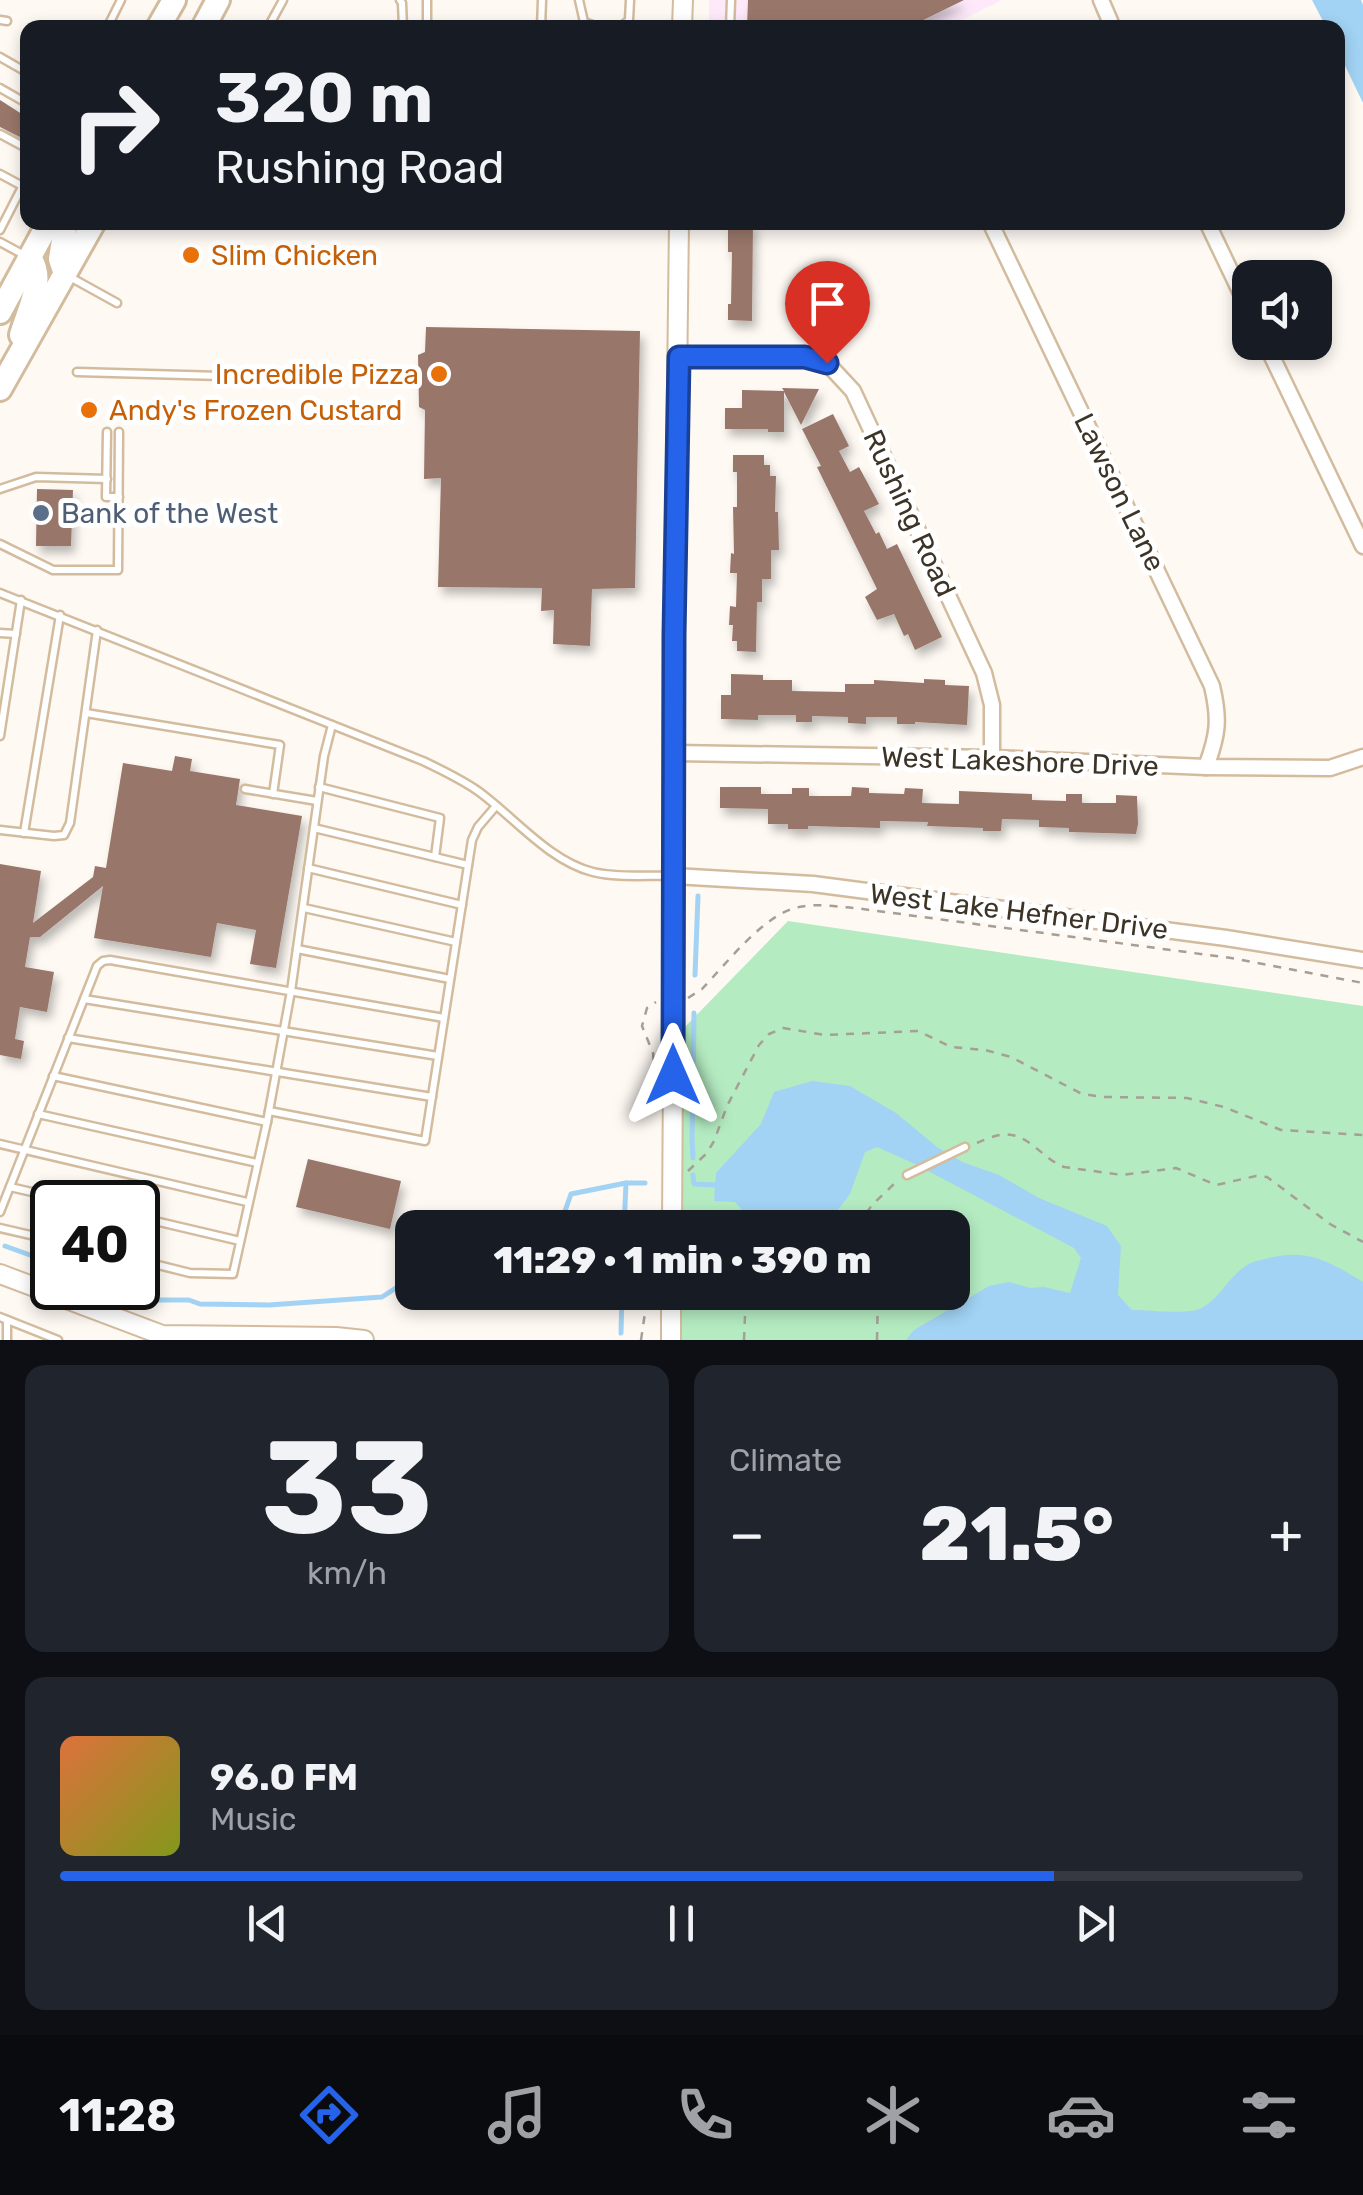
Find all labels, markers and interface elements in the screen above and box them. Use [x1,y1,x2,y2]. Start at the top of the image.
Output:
text: 320 m [215,57,433,140]
icon: right [50,60,180,190]
text: Rushing Road [215,141,505,194]
place label: Slim Chicken [211,239,378,272]
marker: Slim Chicken [180,244,202,266]
map controls [1232,260,1332,360]
button: sound [1232,260,1332,360]
pin [785,261,870,364]
icon: arrive [800,276,855,331]
place label: Incredible Pizza [215,358,419,391]
marker: Incredible Pizza [428,363,450,385]
place label: Andy's Frozen Custard [109,394,402,427]
marker: Andy's Frozen Custard [78,399,100,421]
street label: Lawson Lane [1067,408,1172,576]
street label: Rushing Road [857,425,963,602]
place label: Bank of the West [61,497,278,530]
marker: Bank of the West [30,502,52,524]
street label: West Lakeshore Drive [881,740,1159,783]
street label: West Lake Hefner Drive [868,877,1170,946]
position arrow [621,1023,725,1127]
speed limit sign: 40 [30,1180,160,1310]
text: 11:29 · 1 min · 390 m [493,1237,872,1283]
text: 33 [261,1411,433,1566]
text: Climate [729,1441,842,1479]
text: 21.5° [920,1490,1114,1579]
text: − [729,1502,765,1567]
text: + [1269,1502,1303,1567]
text: km/h [307,1554,387,1592]
text: 96.0 FM [210,1754,358,1800]
text: Music [210,1800,296,1838]
icon: previous [240,1896,295,1951]
icon: pause [654,1896,709,1951]
icon: next [1068,1896,1123,1951]
icon: directions [294,2080,364,2150]
icon: music [482,2080,552,2150]
icon: phone [670,2080,740,2150]
icon: climate [858,2080,928,2150]
icon: car [1046,2080,1116,2150]
icon: filters [1234,2080,1304,2150]
text: 11:28 [59,2089,177,2142]

